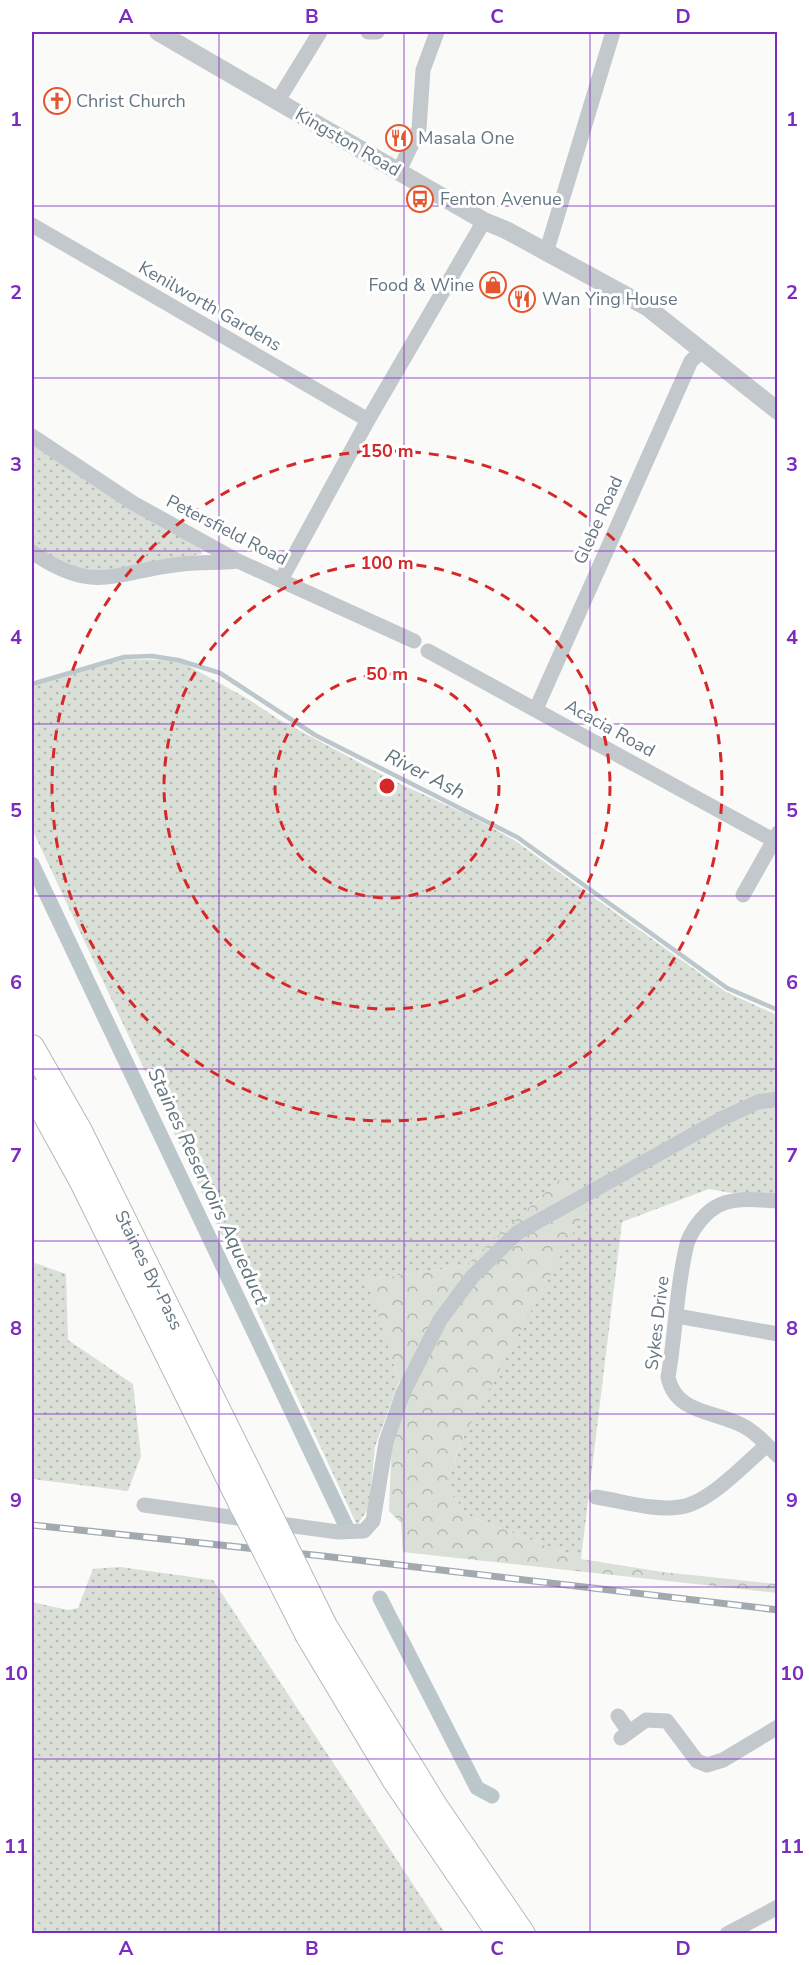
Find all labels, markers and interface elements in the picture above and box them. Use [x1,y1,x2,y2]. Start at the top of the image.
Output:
text: A [119,3,134,30]
text: B [305,3,319,30]
text: C [490,3,504,30]
text: D [675,3,691,30]
church icon: Christ Church [42,86,72,116]
place label: Christ Church [76,89,186,113]
street label: Kingston Road [291,102,405,182]
text: 1 [10,106,22,133]
text: 1 [786,106,798,133]
restaurant icon: Masala One [384,123,414,153]
place label: Masala One [418,126,514,150]
bus stop icon: Fenton Avenue [405,184,435,214]
place label: Fenton Avenue [440,187,562,211]
street label: Kenilworth Gardens [134,255,286,357]
shop icon: Food & Wine [478,270,508,300]
place label: Food & Wine [368,273,474,297]
text: 2 [10,279,22,306]
text: 2 [786,279,798,306]
restaurant icon: Wan Ying House [507,284,537,314]
place label: Wan Ying House [542,287,678,311]
text: 150 m [360,439,414,463]
text: 3 [10,451,22,478]
text: 3 [786,451,798,478]
street label: Glebe Road [568,472,628,568]
street label: Petersfield Road [162,489,292,571]
text: 100 m [360,551,414,575]
text: 4 [10,624,22,651]
text: 4 [786,624,798,651]
text: 50 m [366,662,408,686]
street label: Acacia Road [561,693,659,763]
water label: River Ash [380,742,470,806]
centre of rings [377,776,397,796]
text: 5 [10,797,22,824]
text: 5 [786,797,798,824]
text: 6 [10,969,22,996]
text: 6 [786,969,798,996]
water label: Staines Reservoirs Aqueduct [141,1063,275,1309]
text: 7 [10,1142,22,1169]
text: 7 [786,1142,798,1169]
street label: Staines By-Pass [109,1206,189,1334]
street label: Sykes Drive [639,1275,675,1371]
text: 8 [10,1315,22,1342]
text: 8 [786,1315,798,1342]
text: 9 [10,1487,22,1514]
text: 9 [786,1487,798,1514]
text: 10 [4,1660,28,1687]
text: 10 [780,1660,804,1687]
text: 11 [4,1833,28,1860]
text: 11 [780,1833,804,1860]
text: A [119,1935,134,1962]
text: B [305,1935,319,1962]
text: C [490,1935,504,1962]
text: D [675,1935,691,1962]

